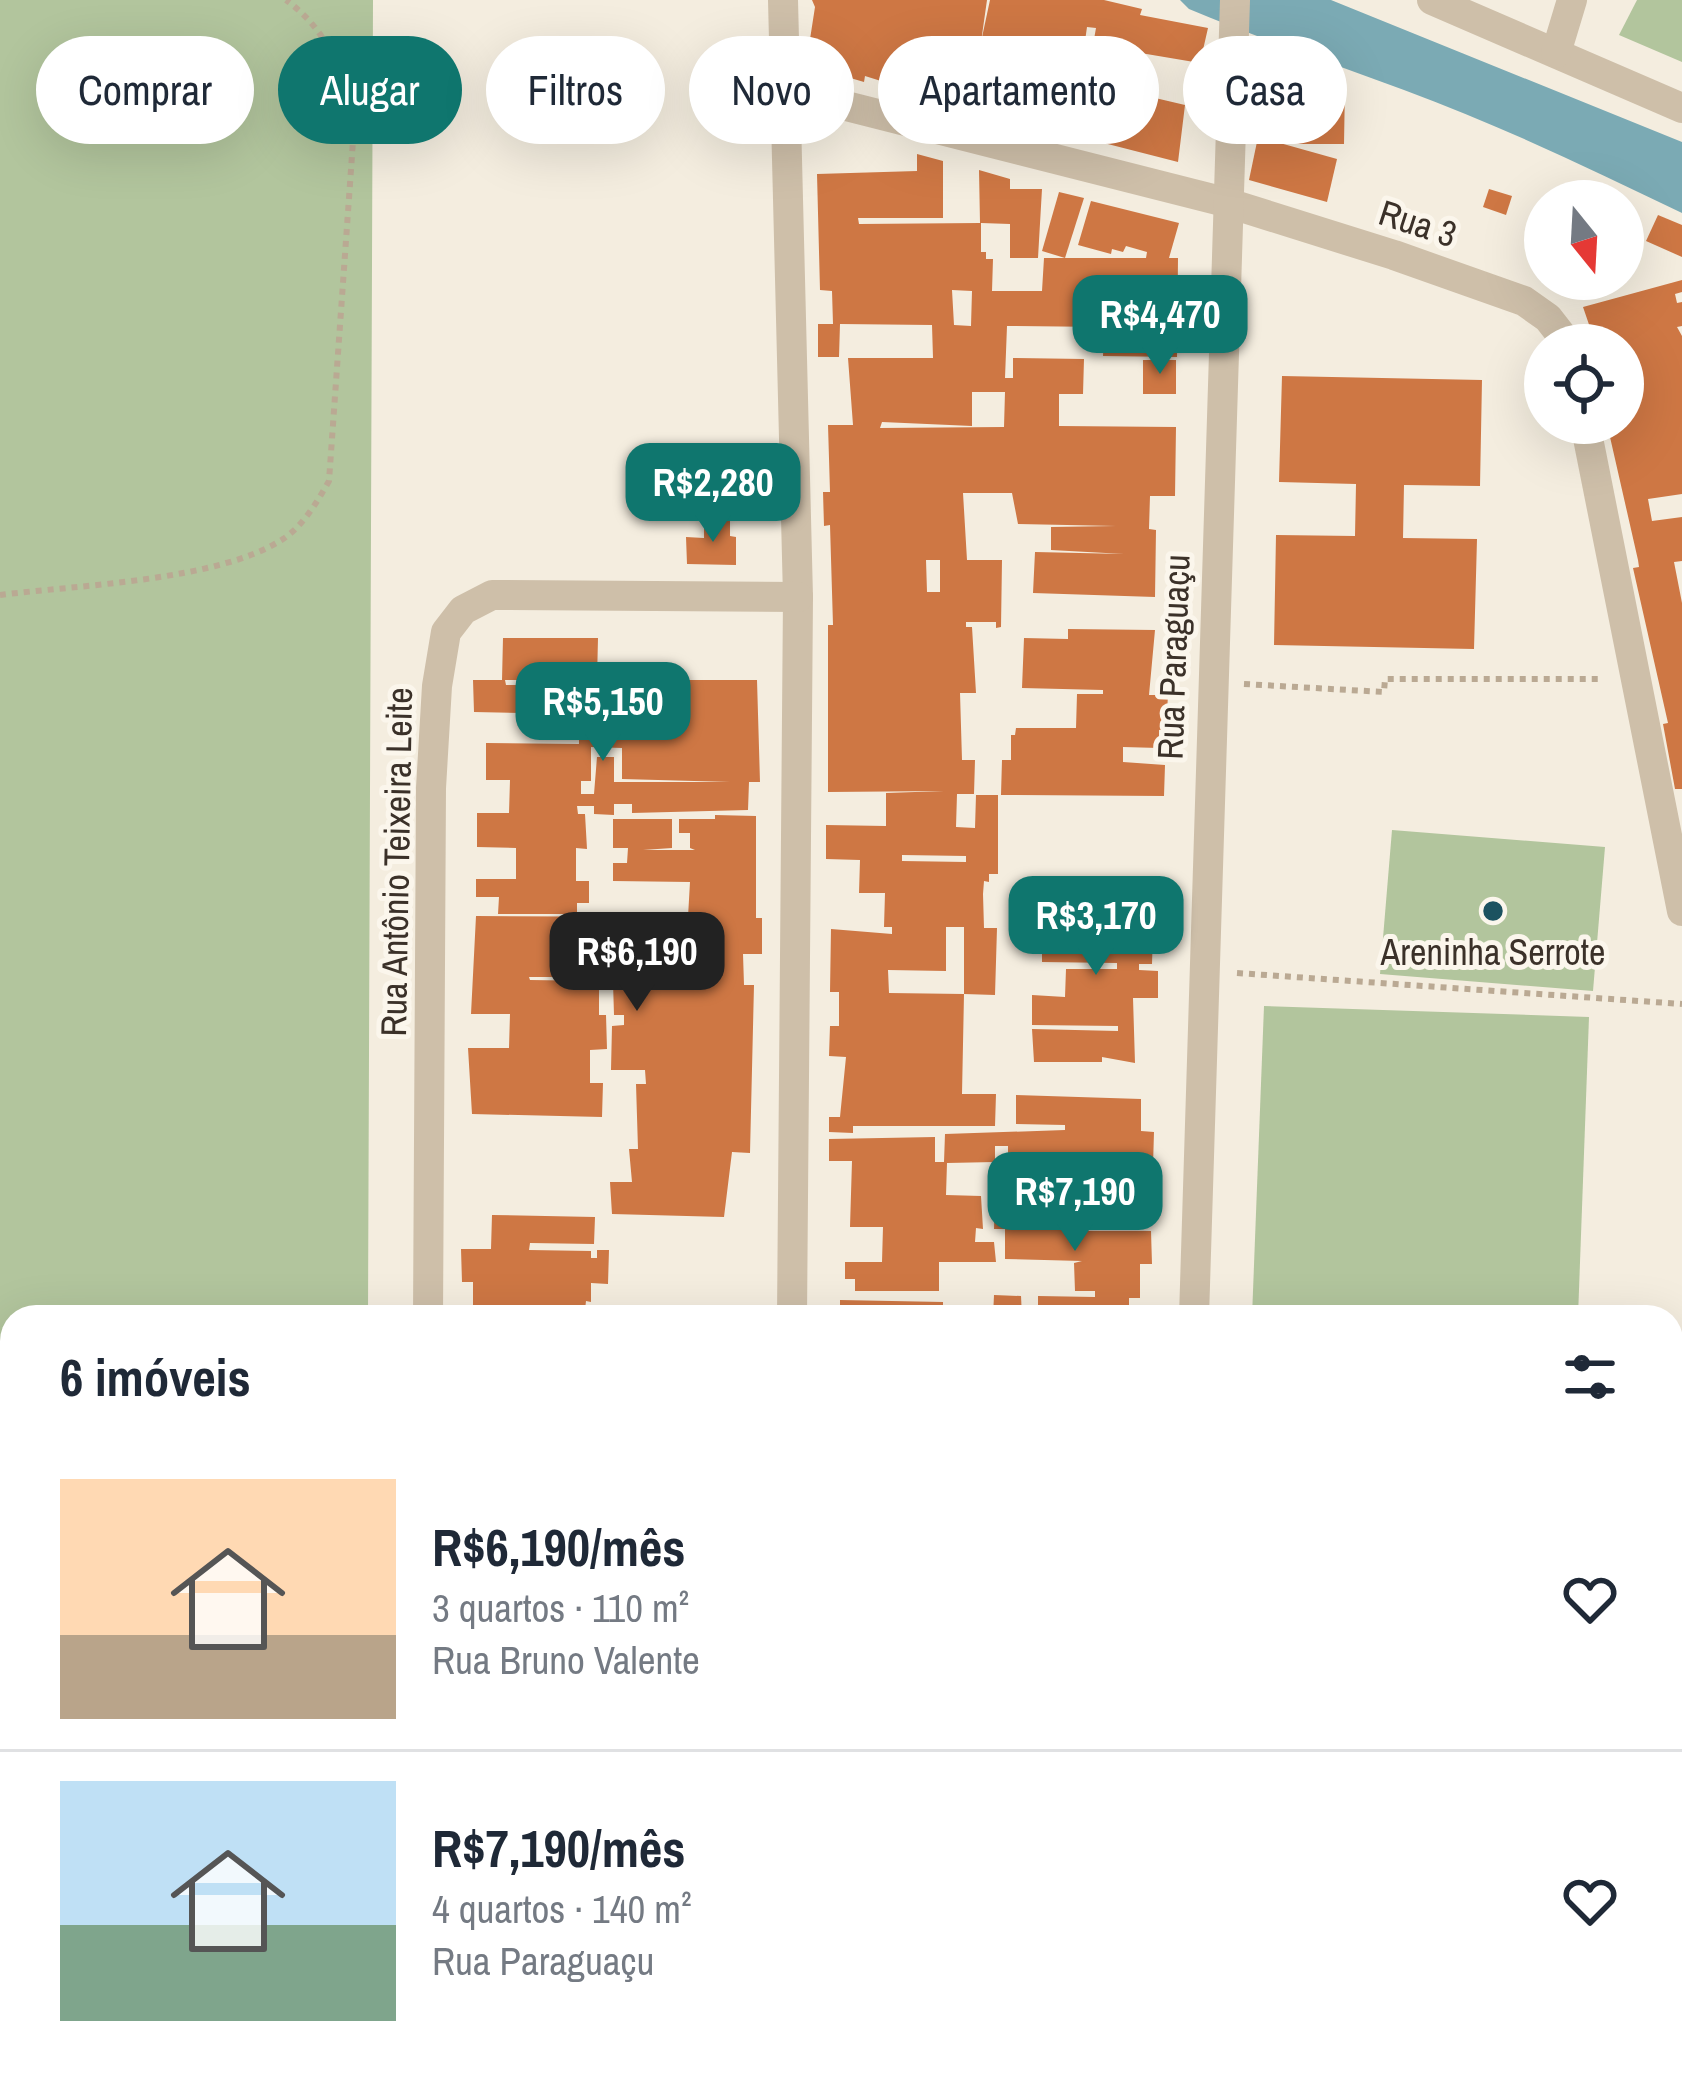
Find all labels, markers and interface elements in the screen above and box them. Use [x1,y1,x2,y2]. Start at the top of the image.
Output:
chip: Comprar [36,36,254,144]
chip: Alugar [278,36,462,144]
chip: Filtros [486,36,665,144]
chip: Novo [689,36,854,144]
chip: Apartamento [878,36,1159,144]
chip: Casa [1183,36,1347,144]
north arrow [1524,180,1644,300]
map controls [1524,180,1644,444]
street label: Rua 3 [1373,188,1463,258]
pin: R$4,470 [1049,275,1271,377]
text: R$4,470 [1100,288,1220,340]
button: locate [1524,324,1644,444]
pin: R$2,280 [602,443,824,545]
text: R$2,280 [653,456,773,508]
street label: Rua Paraguaçu [1145,554,1201,760]
pin: R$5,150 [492,662,714,764]
text: R$5,150 [543,675,663,727]
street label: Rua Antônio Teixeira Leite [369,687,423,1037]
pin: R$3,170 [985,876,1207,978]
text: R$3,170 [1036,889,1156,941]
marker: Areninha Serrote [1480,898,1506,924]
pin: R$6,190 [526,912,748,1014]
text: R$6,190 [577,925,697,977]
place label: Areninha Serrote [1380,928,1605,976]
pin: R$7,190 [964,1152,1186,1254]
text: R$7,190 [1015,1165,1135,1217]
text: 6 imóveis [60,1343,251,1412]
icon: filters [1557,1344,1623,1410]
text: R$6,190/mês [432,1513,685,1582]
icon: home [156,1527,300,1671]
icon: heart [1557,1566,1623,1632]
text: 3 quartos · 110 m² [432,1582,689,1634]
text: Rua Bruno Valente [432,1634,700,1686]
text: R$7,190/mês [432,1814,685,1883]
icon: home [156,1829,300,1973]
icon: heart [1557,1868,1623,1934]
text: 4 quartos · 140 m² [432,1883,692,1935]
text: Rua Paraguaçu [432,1935,654,1987]

